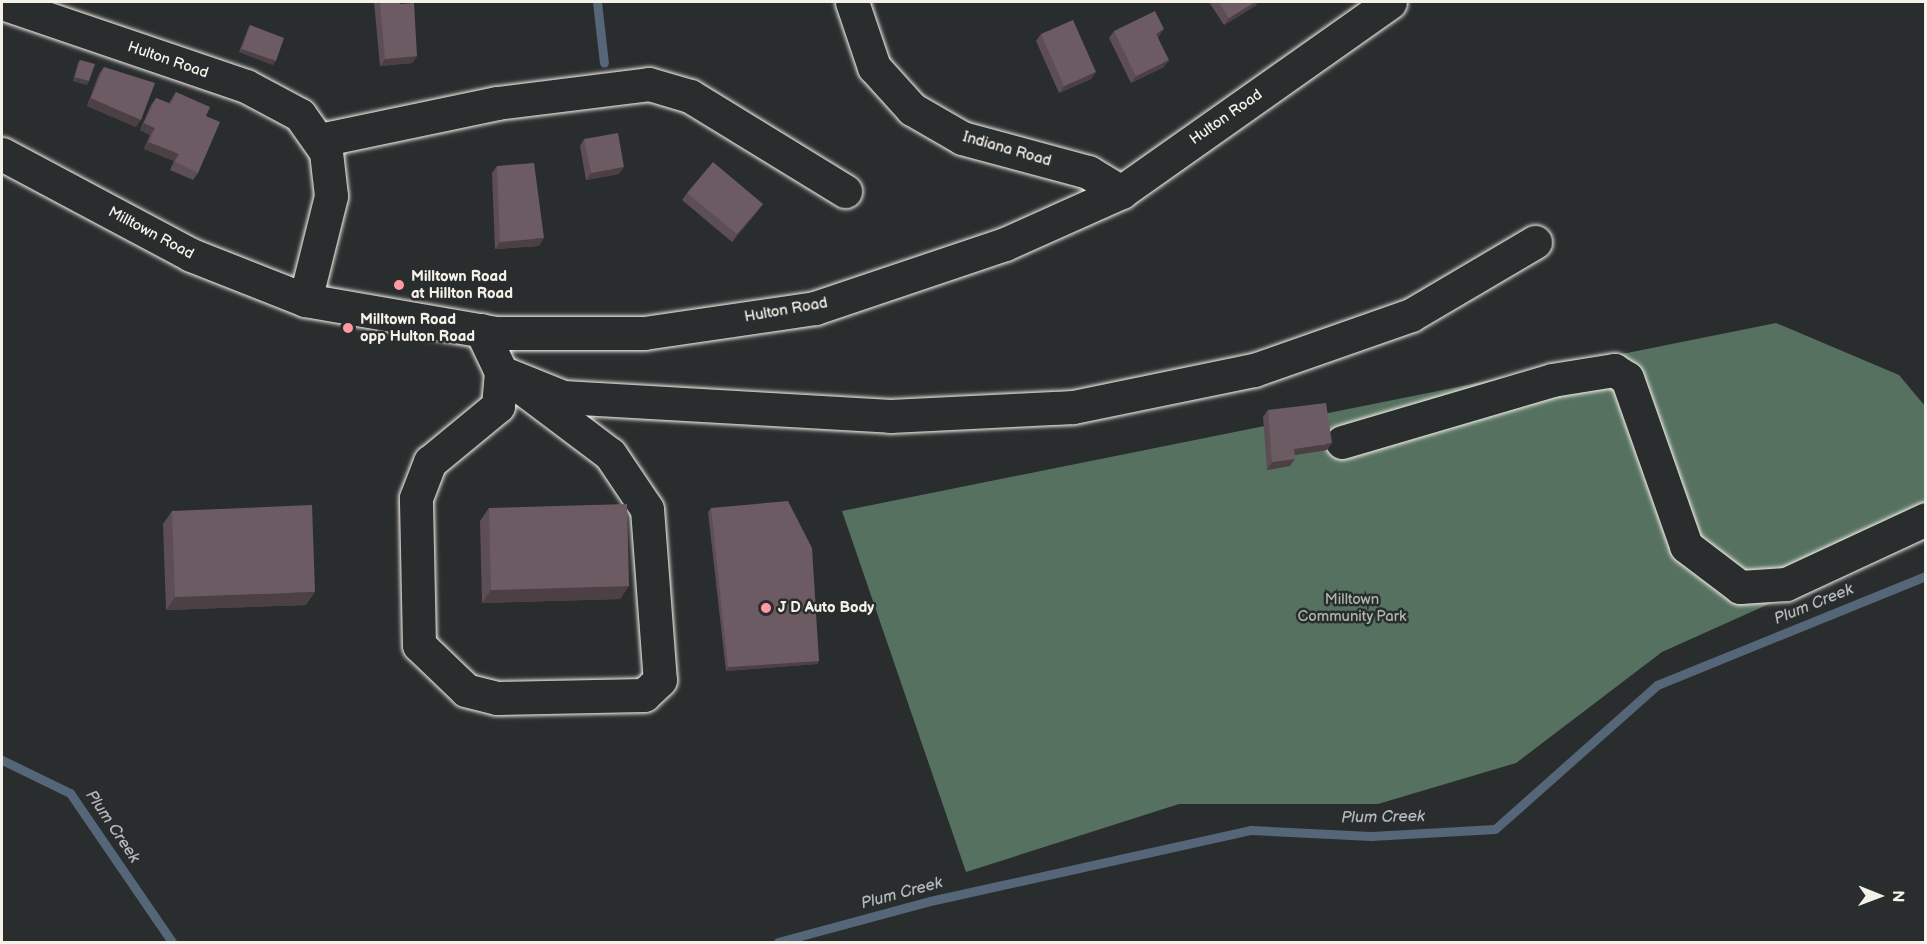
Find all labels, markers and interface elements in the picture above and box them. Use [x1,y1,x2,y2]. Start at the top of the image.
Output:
street label: Hulton Road [125,38,211,82]
street label: Hulton Road [1186,86,1266,148]
street label: Indiana Road [961,128,1053,170]
street label: Milltown Road [105,203,197,263]
place label: Milltown Road at Hillton Road [411,267,513,302]
marker: Milltown Road at Hillton Road [392,278,406,292]
street label: Hulton Road [743,294,829,326]
place label: Milltown Road opp Hulton Road [360,310,475,345]
marker: Milltown Road opp Hulton Road [341,321,355,335]
water label: Plum Creek [1772,580,1856,630]
park label: Milltown Community Park [1297,590,1407,625]
place label: J D Auto Body [778,599,874,617]
marker: J D Auto Body [759,601,773,615]
water label: Plum Creek [81,787,143,867]
water label: Plum Creek [1341,808,1425,828]
north arrow [1849,866,1909,926]
water label: Plum Creek [859,874,945,914]
text: N [1888,890,1907,903]

